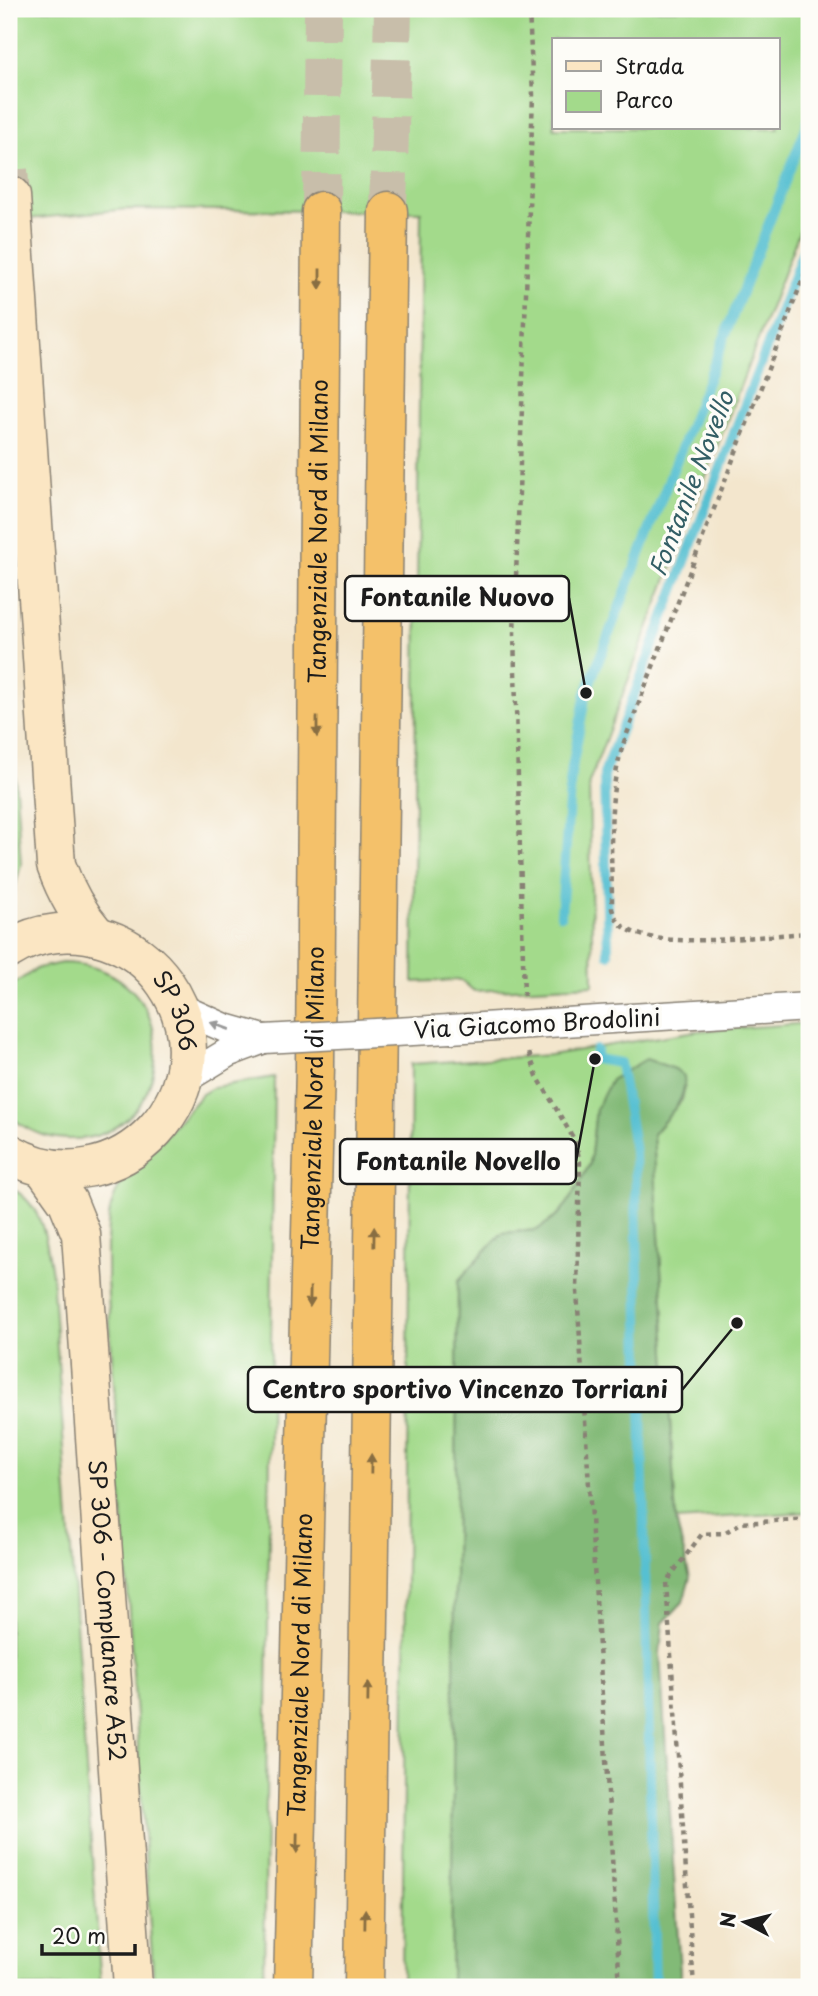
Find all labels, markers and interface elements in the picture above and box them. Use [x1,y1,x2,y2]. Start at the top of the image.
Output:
legend [552,38,780,130]
text: Strada [615,49,685,81]
text: Parco [615,83,673,115]
one-way arrow [315,268,326,290]
street label: Tangenziale Nord di Milano [299,379,336,683]
water label: Fontanile Novello [638,384,743,581]
callout: Fontanile Nuovo [345,576,569,621]
text: Fontanile Nuovo [360,578,554,614]
one-way arrow [312,716,323,738]
street label: Tangenziale Nord di Milano [292,946,332,1251]
street label: SP 306 [145,962,206,1052]
street label: Via Giacomo Brodolini [413,999,661,1046]
one-way arrow [210,1020,231,1031]
callout: Fontanile Novello [340,1139,576,1184]
text: Fontanile Novello [355,1142,561,1178]
one-way arrow [368,1225,380,1247]
one-way arrow [304,1287,315,1309]
callout: Centro sportivo Vincenzo Torriani [248,1367,682,1412]
text: Centro sportivo Vincenzo Torriani [262,1370,668,1406]
one-way arrow [365,1453,377,1475]
street label: SP 306 - Complanare A52 [81,1458,136,1762]
street label: Tangenziale Nord di Milano [278,1513,320,1818]
one-way arrow [362,1680,373,1702]
one-way arrow [291,1832,302,1854]
north arrow [710,1888,780,1958]
one-way arrow [359,1908,370,1930]
text: N [712,1911,742,1929]
scale bar [42,1912,135,1956]
text: 20 m [52,1919,106,1951]

